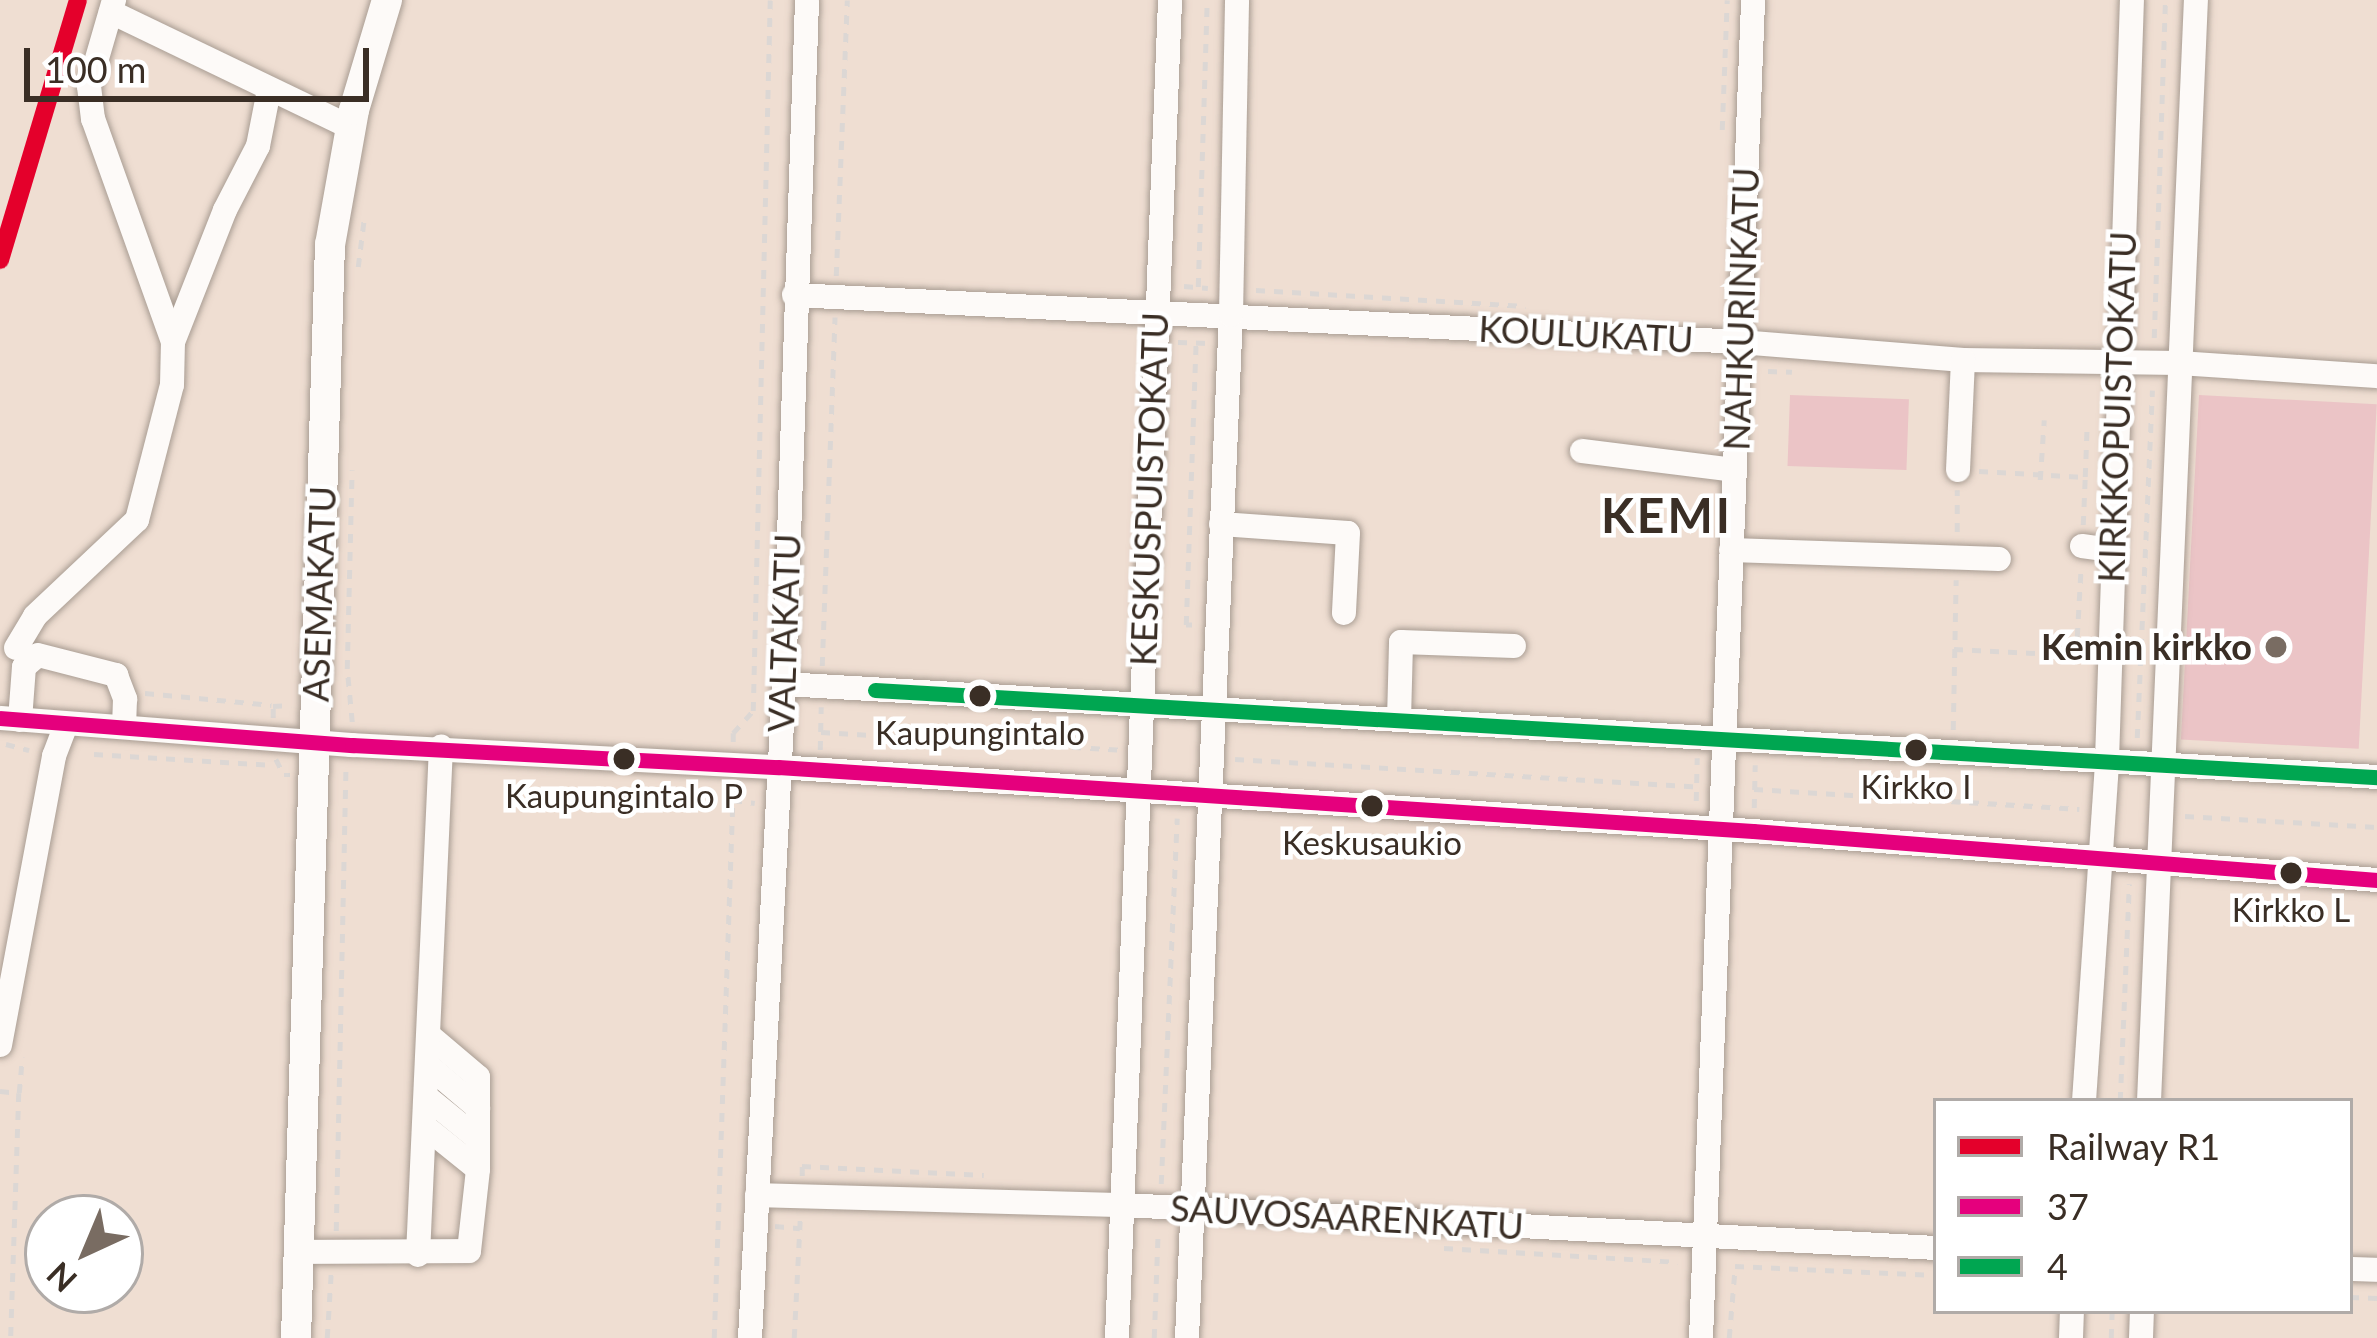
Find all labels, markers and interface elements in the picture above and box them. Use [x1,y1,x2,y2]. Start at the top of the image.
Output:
scale bar [30,24,375,98]
text: 100 m [45,47,146,91]
street label: NAHKURINKATU [1714,167,1768,451]
street label: KIRKKOPUISTOKATU [2089,231,2145,583]
street label: KOULUKATU [1477,307,1695,361]
street label: KESKUSPUISTOKATU [1121,311,1177,667]
street label: ASEMAKATU [294,485,344,703]
district label: KEMI [1601,486,1733,544]
street label: VALTAKATU [759,533,809,733]
place label: Kemin kirkko [2041,625,2252,669]
marker: Kemin kirkko [2263,634,2289,660]
marker: Kaupungintalo [969,685,991,707]
place label: Kaupungintalo [875,713,1085,753]
marker: Kirkko I [1905,739,1927,761]
marker: Kaupungintalo P [613,748,635,770]
place label: Kirkko I [1861,767,1971,807]
place label: Kaupungintalo P [505,776,743,816]
marker: Keskusaukio [1361,795,1383,817]
place label: Keskusaukio [1282,823,1462,863]
marker: Kirkko L [2280,862,2302,884]
place label: Kirkko L [2232,890,2350,930]
legend [1933,1098,2353,1314]
text: Railway R1 [2047,1124,2220,1168]
text: 37 [2047,1184,2089,1228]
street label: SAUVOSAARENKATU [1169,1186,1525,1248]
north arrow [24,1194,144,1314]
text: 4 [2047,1244,2068,1288]
text: N [38,1255,84,1301]

